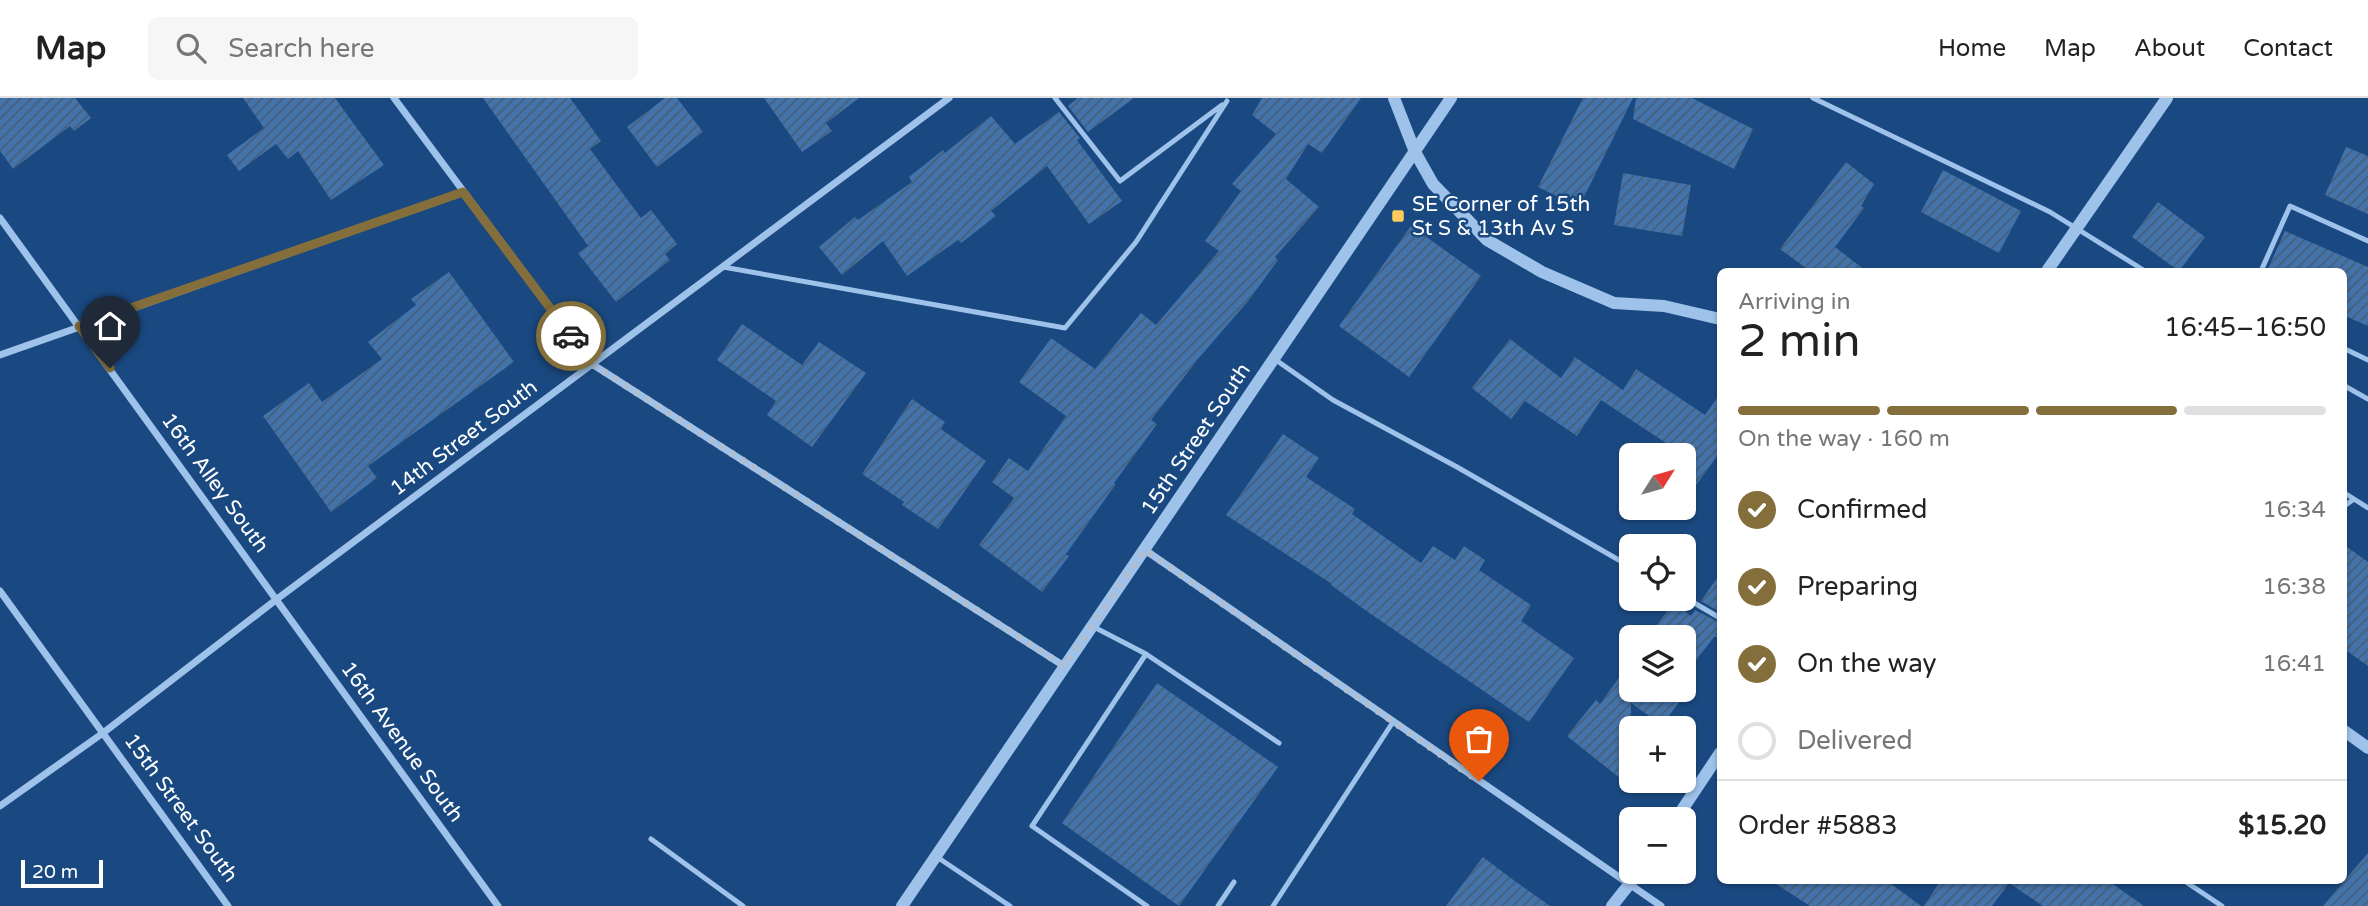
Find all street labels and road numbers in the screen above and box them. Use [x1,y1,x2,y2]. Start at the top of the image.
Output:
street label: 15th Street South [1136,358,1256,520]
street label: 14th Street South [386,375,542,501]
street label: 16th Alley South [156,408,274,558]
street label: 16th Avenue South [335,657,469,827]
street label: 15th Street South [119,729,243,887]

